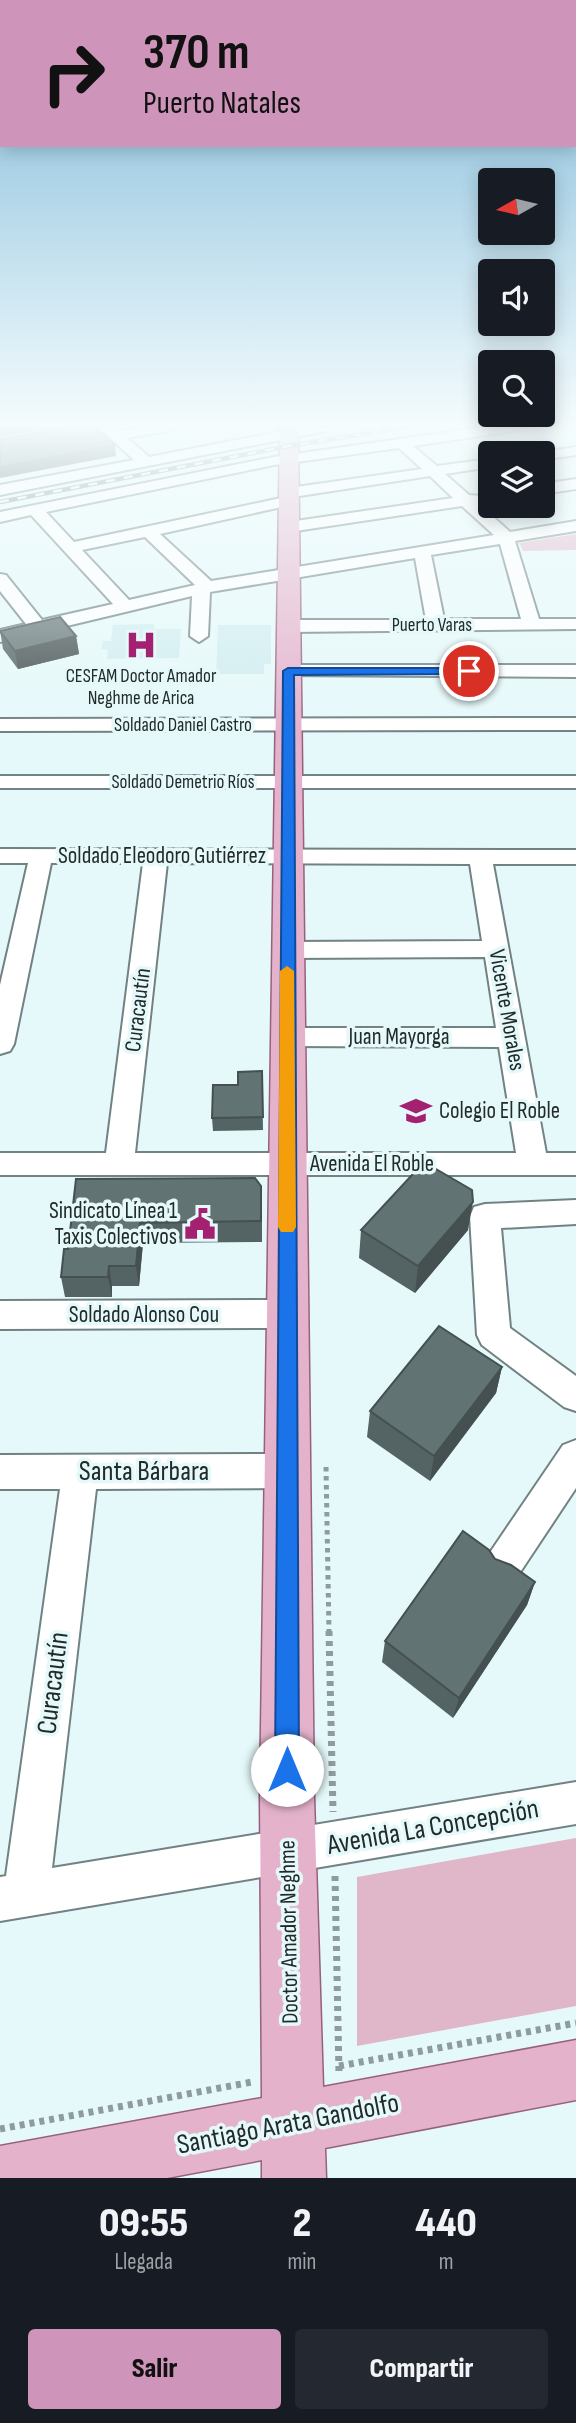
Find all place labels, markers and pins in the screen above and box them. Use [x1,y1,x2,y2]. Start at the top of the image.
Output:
hospital icon: CESFAM Doctor Amador Neghme de Arica [124,628,158,662]
pin [439,641,499,701]
place label: CESFAM Doctor Amador Neghme de Arica [66,665,217,710]
school or university icon: Colegio El Roble [399,1094,433,1128]
place label: Colegio El Roble [439,1097,560,1125]
place label: Sindicato Línea 1 Taxis Colectivos [49,1197,177,1251]
public building icon: Sindicato Línea 1 Taxis Colectivos [183,1207,217,1241]

